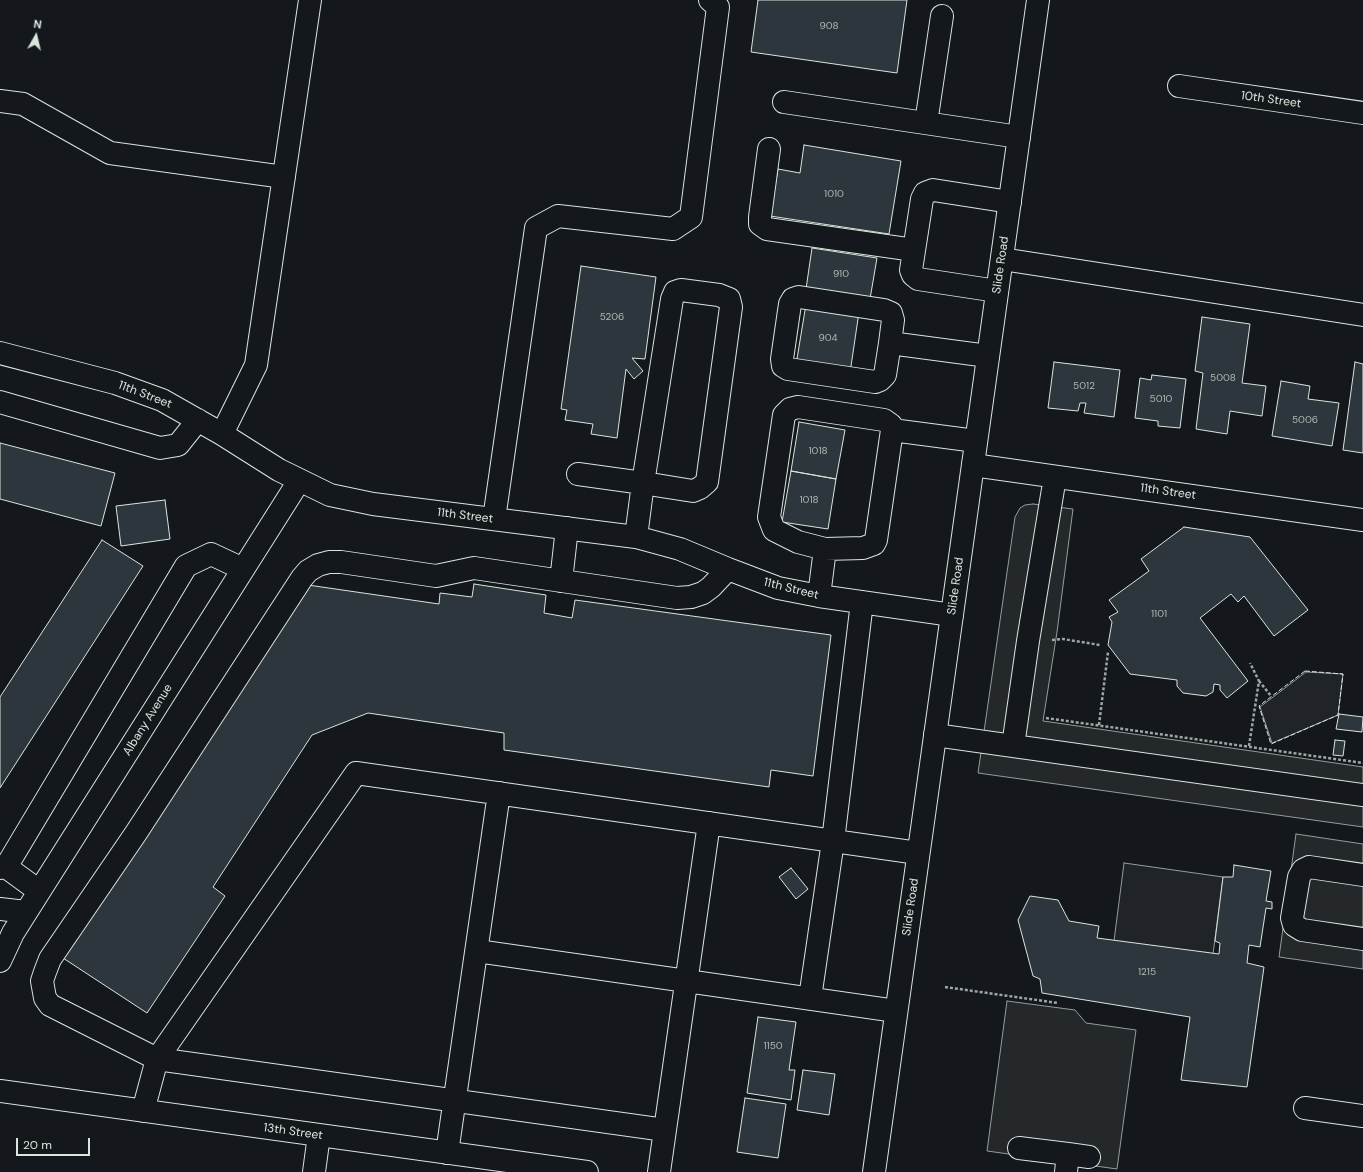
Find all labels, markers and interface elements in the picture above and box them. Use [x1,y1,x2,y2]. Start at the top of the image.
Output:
north arrow [16,16,56,56]
text: N [33,17,43,32]
house number: 908 [819,20,839,32]
street label: 10th Street [1240,89,1302,111]
house number: 1010 [824,188,844,200]
street label: Slide Road [990,235,1012,295]
house number: 910 [833,268,849,280]
house number: 5206 [600,311,624,323]
house number: 904 [818,332,838,344]
house number: 5008 [1210,372,1236,384]
street label: 11th Street [116,378,174,412]
house number: 5012 [1073,380,1095,392]
house number: 5010 [1150,393,1172,405]
house number: 5006 [1292,414,1318,426]
house number: 1018 [808,445,828,457]
street label: 11th Street [1139,481,1197,503]
house number: 1018 [799,494,819,506]
street label: 11th Street [436,505,494,527]
street label: Slide Road [945,556,967,616]
street label: 11th Street [762,575,820,603]
house number: 1101 [1151,608,1167,620]
street label: Albany Avenue [120,681,176,759]
street label: Slide Road [900,877,922,937]
house number: 1215 [1138,966,1156,978]
house number: 1150 [763,1040,783,1052]
street label: 13th Street [262,1121,324,1143]
scale bar [18,1130,92,1156]
text: 20 m [23,1137,52,1153]

